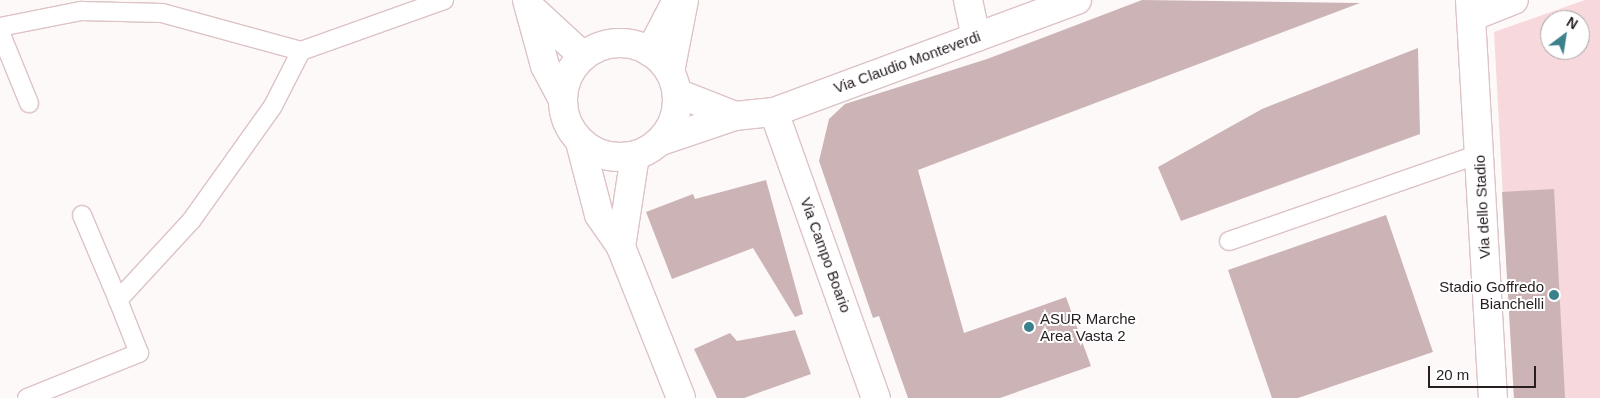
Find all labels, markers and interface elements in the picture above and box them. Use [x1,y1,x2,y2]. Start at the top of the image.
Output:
north arrow [1540,10,1590,60]
text: N [1564,14,1581,32]
street label: Via Claudio Monteverdi [831,27,983,97]
street label: Via dello Stadio [1470,155,1494,259]
street label: Via Campo Boario [797,195,855,315]
place label: Stadio Goffredo Bianchelli [1439,277,1544,312]
marker: Stadio Goffredo Bianchelli [1548,289,1560,301]
place label: ASUR Marche Area Vasta 2 [1040,309,1136,344]
marker: ASUR Marche Area Vasta 2 [1022,320,1036,334]
scale bar [1430,356,1538,388]
text: 20 m [1436,366,1469,383]

